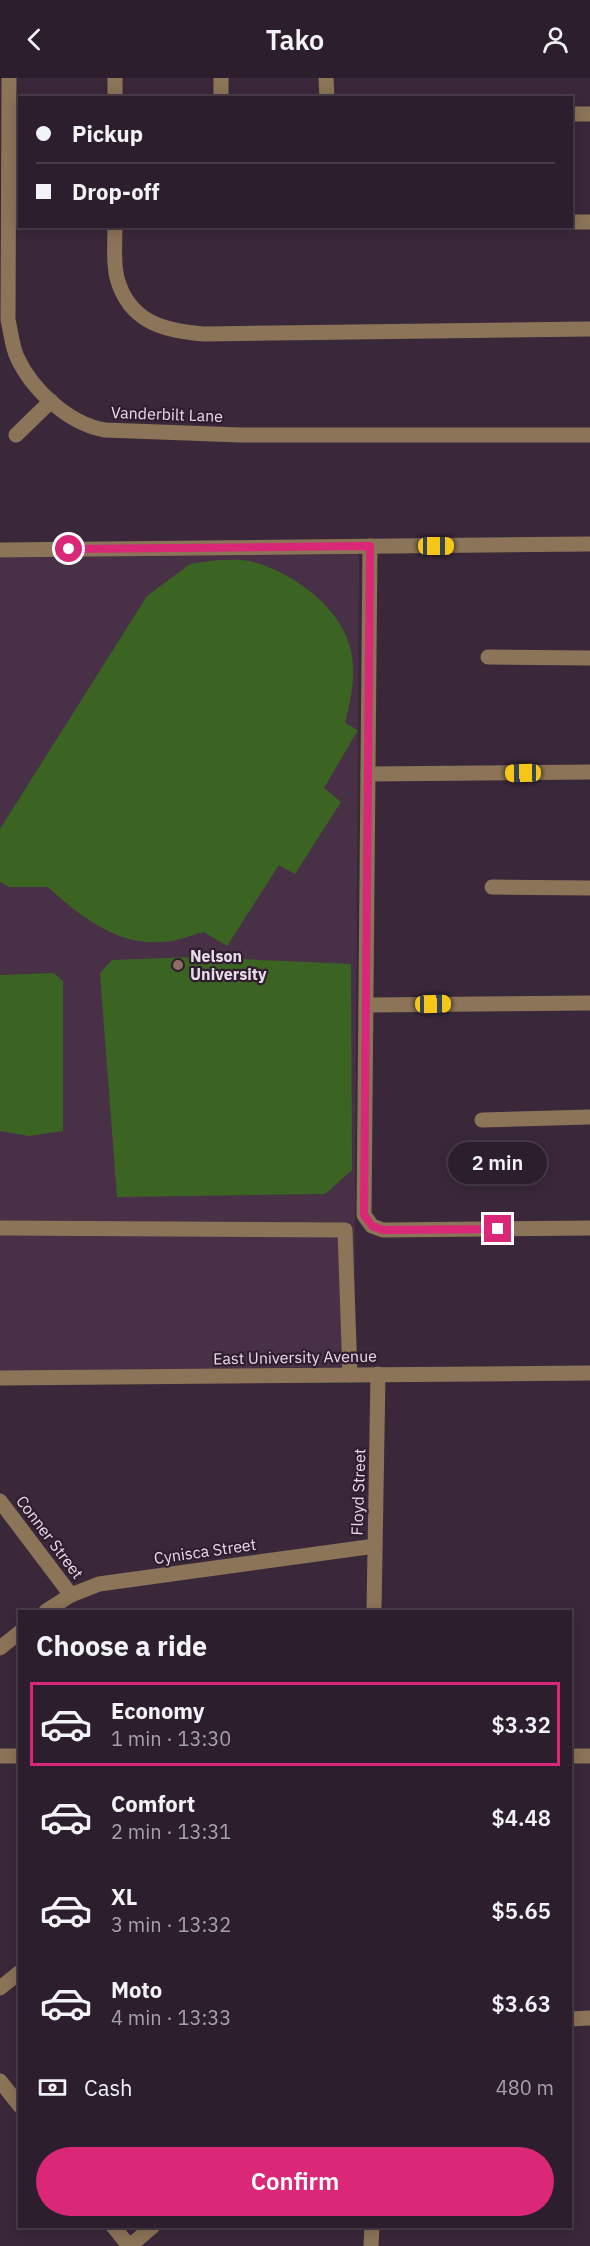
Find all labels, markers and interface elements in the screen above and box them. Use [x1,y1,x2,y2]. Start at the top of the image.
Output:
text: Tako [266,22,324,57]
icon: back [18,23,51,56]
icon: person [539,23,572,56]
text: Pickup [72,119,143,148]
text: Drop-off [72,177,159,206]
street label: Vanderbilt Lane [111,402,224,426]
route start [55,535,82,562]
car [418,537,454,555]
car [505,764,541,782]
place label: Nelson University [190,946,267,984]
marker: Nelson University [171,958,185,972]
car [415,995,451,1013]
callout: 2 min [448,1142,548,1184]
text: 2 min [472,1149,523,1176]
route end [484,1215,511,1242]
street label: East University Avenue [213,1346,377,1368]
street label: Floyd Street [346,1448,370,1536]
street label: Conner Street [12,1491,88,1583]
street label: Cynisca Street [153,1534,257,1568]
text: Choose a ride [36,1628,207,1663]
text: Economy [111,1696,205,1725]
icon: car [39,1697,93,1751]
text: $3.32 [492,1710,551,1739]
text: 1 min · 13:30 [111,1725,231,1752]
text: Comfort [111,1789,195,1818]
icon: car [39,1790,93,1844]
text: $4.48 [492,1803,551,1832]
text: 2 min · 13:31 [111,1818,231,1845]
text: XL [111,1882,137,1911]
icon: car [39,1883,93,1937]
text: $5.65 [492,1896,551,1925]
text: 3 min · 13:32 [111,1911,231,1938]
text: Moto [111,1975,162,2004]
icon: car [39,1976,93,2030]
text: $3.63 [492,1989,551,2018]
text: 4 min · 13:33 [111,2004,231,2031]
icon: cash [36,2071,69,2104]
text: Cash [84,2073,133,2102]
text: 480 m [496,2074,554,2101]
button: Confirm [36,2147,554,2216]

